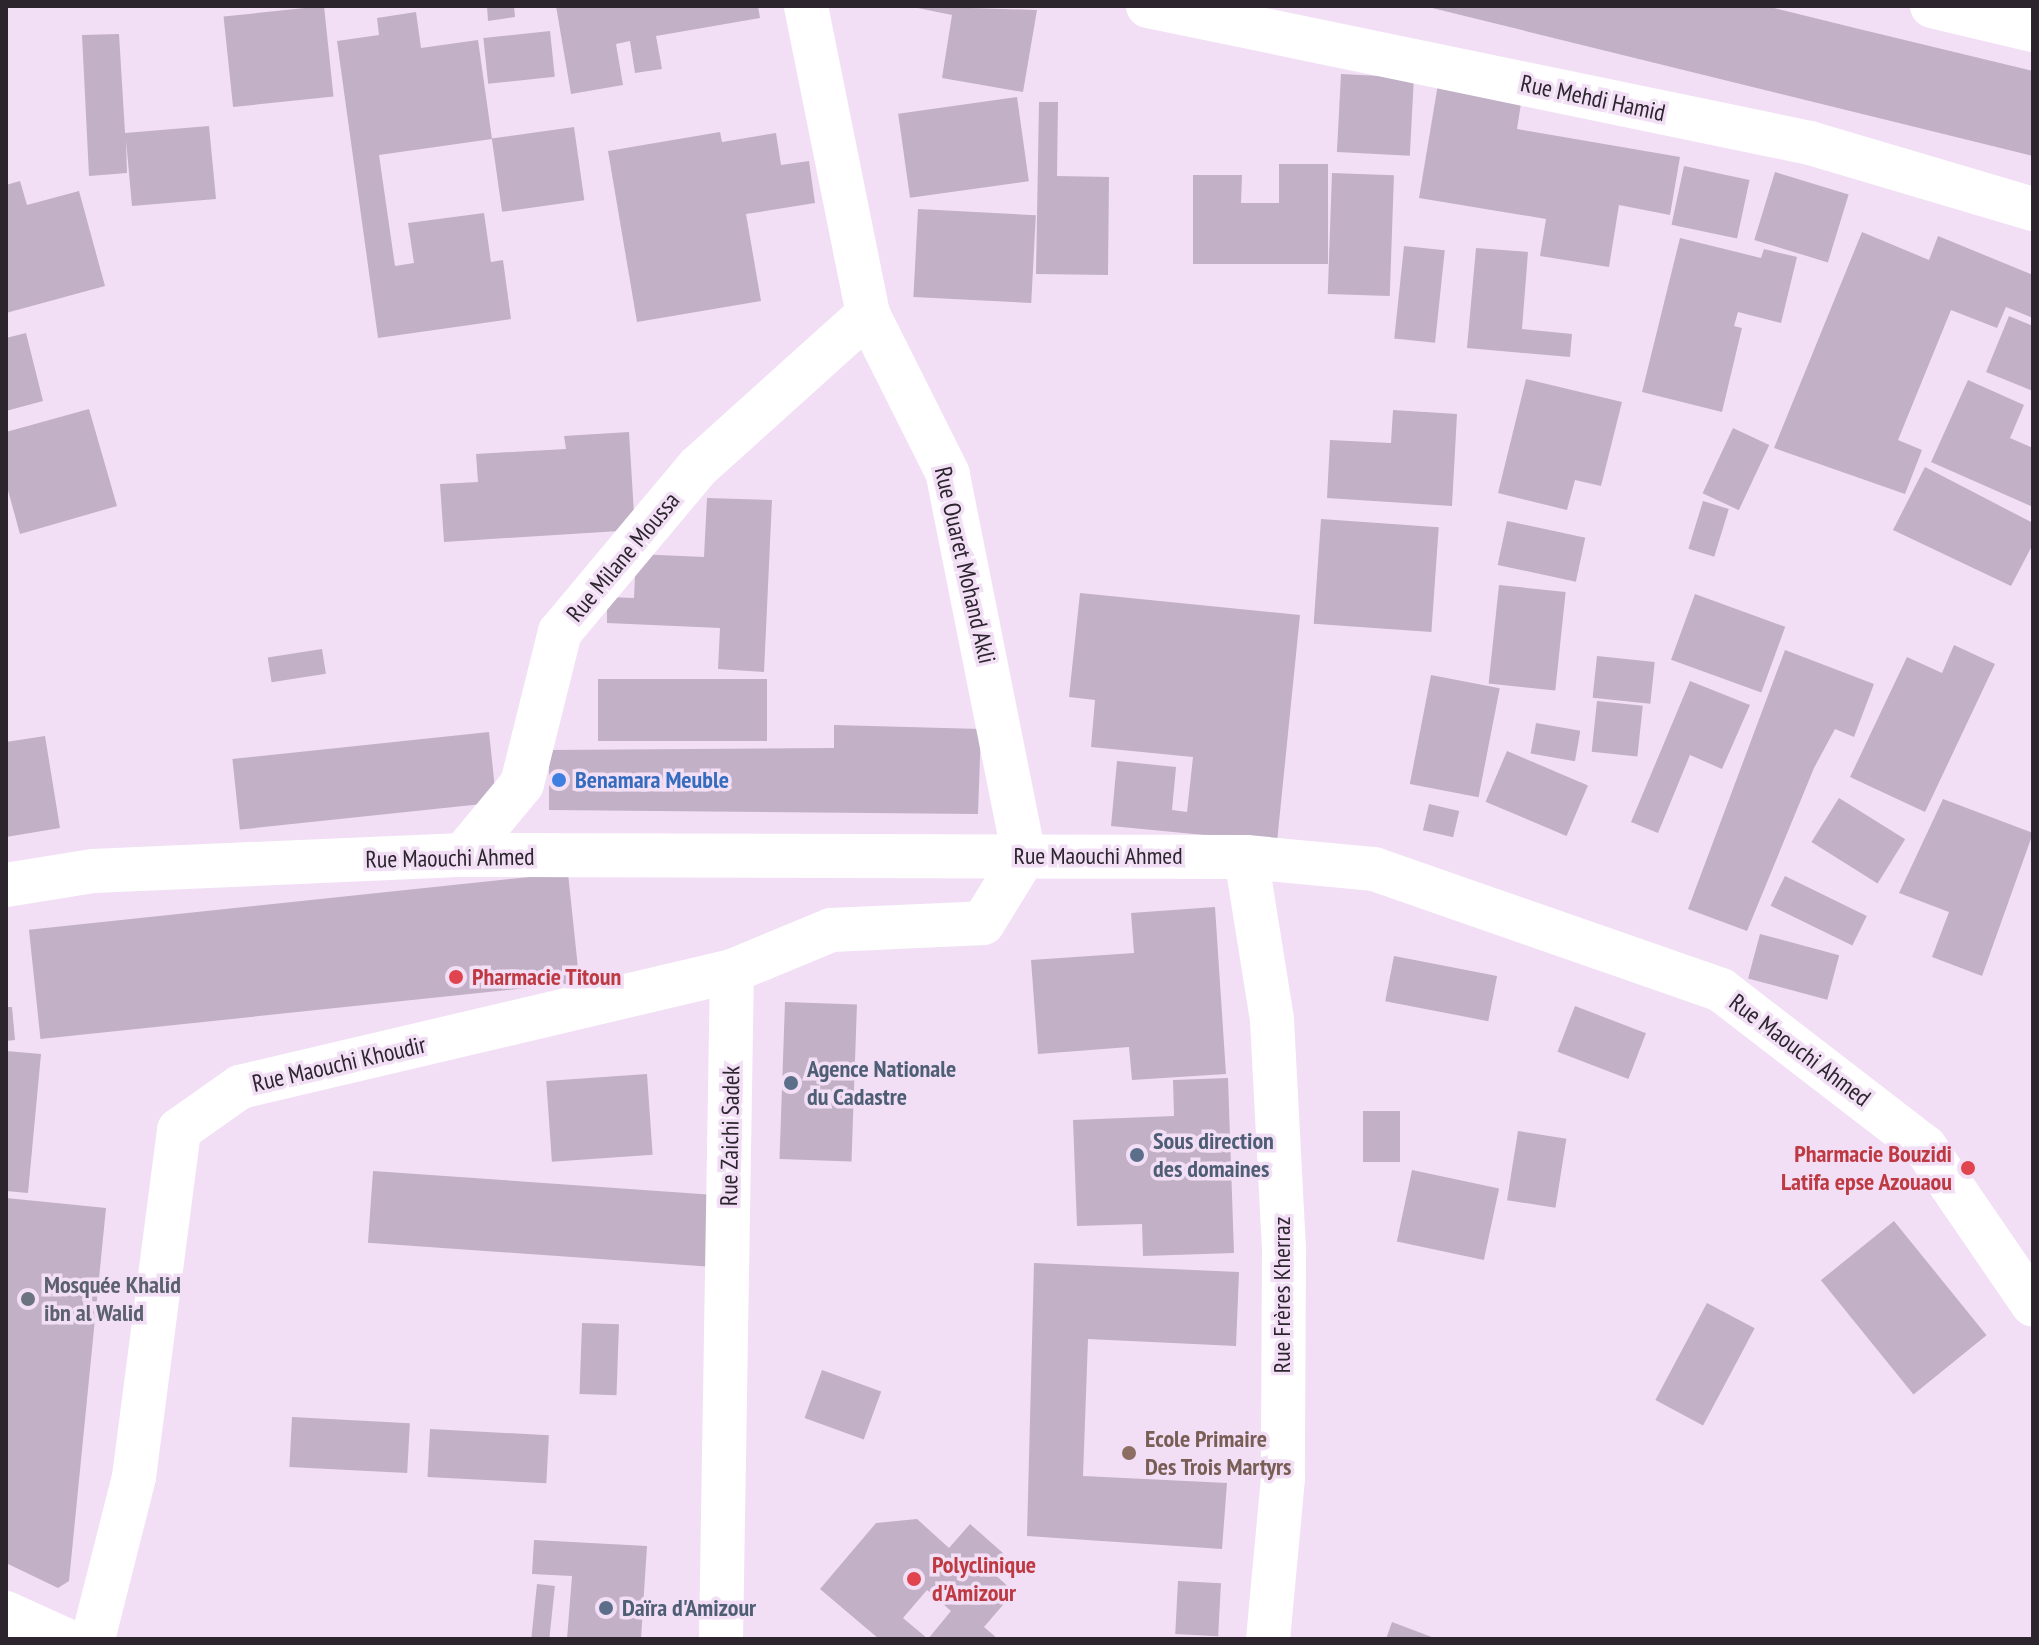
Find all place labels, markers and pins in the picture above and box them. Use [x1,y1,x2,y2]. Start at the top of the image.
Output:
place label: Benamara Meuble [575,766,729,794]
marker: Benamara Meuble [550,771,568,789]
place label: Pharmacie Titoun [472,963,622,991]
marker: Pharmacie Titoun [447,968,465,986]
place label: Agence Nationale du Cadastre [807,1055,956,1111]
marker: Agence Nationale du Cadastre [782,1074,800,1092]
place label: Sous direction des domaines [1153,1127,1274,1183]
place label: Pharmacie Bouzidi Latifa epse Azouaou [1780,1140,1952,1196]
marker: Sous direction des domaines [1128,1146,1146,1164]
marker: Pharmacie Bouzidi Latifa epse Azouaou [1959,1159,1977,1177]
place label: Mosquée Khalid ibn al Walid [44,1271,181,1327]
marker: Mosquée Khalid ibn al Walid [19,1290,37,1308]
place label: Ecole Primaire Des Trois Martyrs [1145,1425,1292,1481]
marker: Ecole Primaire Des Trois Martyrs [1120,1444,1138,1462]
place label: Polyclinique d'Amizour [932,1551,1036,1607]
marker: Polyclinique d'Amizour [903,1568,925,1590]
place label: Daïra d'Amizour [622,1594,756,1622]
marker: Daïra d'Amizour [597,1599,615,1617]

